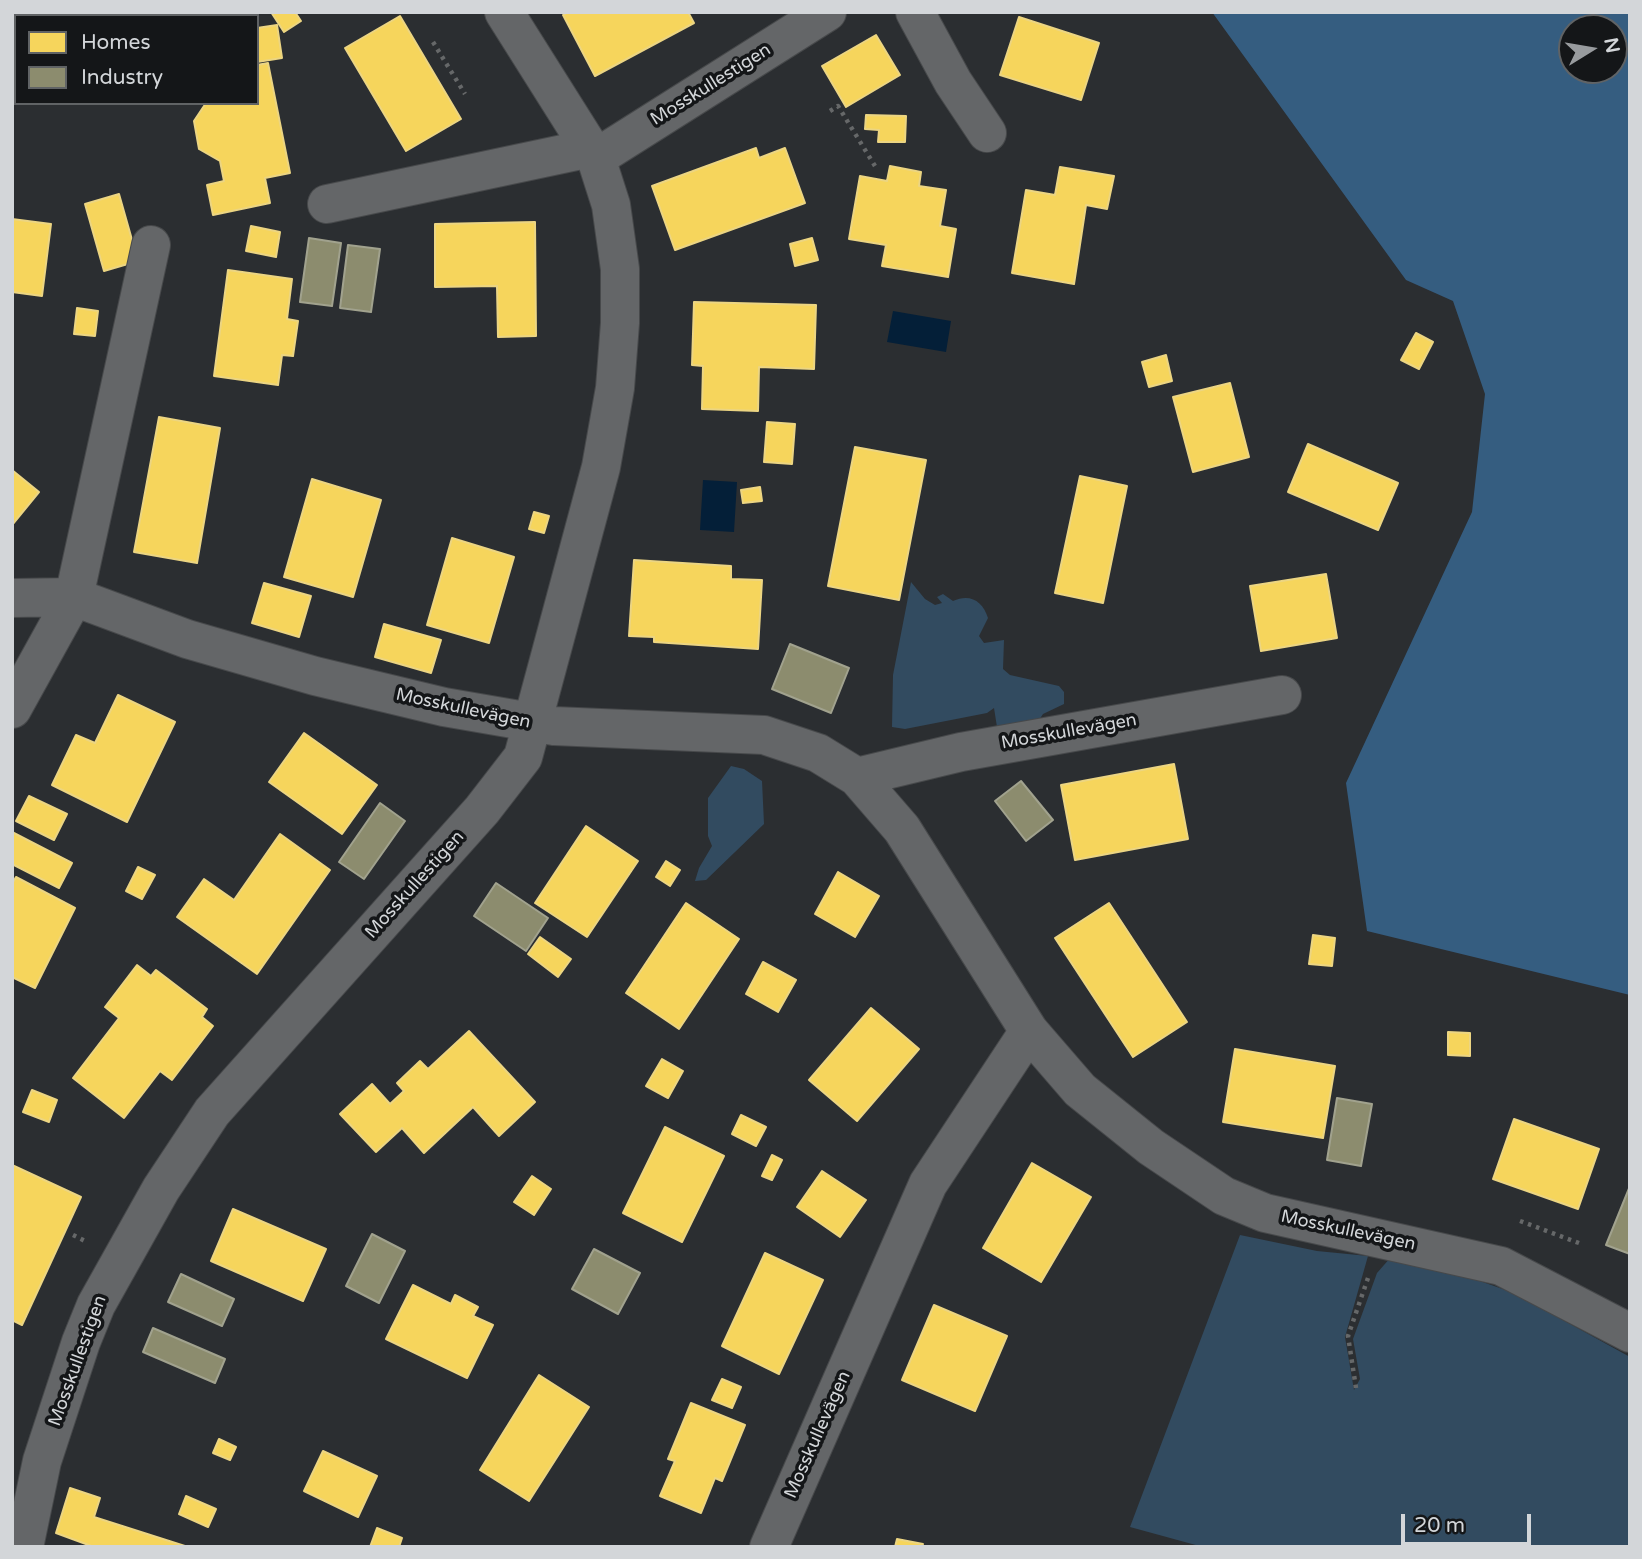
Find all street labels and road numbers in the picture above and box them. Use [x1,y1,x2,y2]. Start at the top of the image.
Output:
street label: Mosskullestigen [647,39,775,131]
street label: Mosskullevägen [394,684,532,734]
street label: Mosskullevägen [1000,709,1138,755]
street label: Mosskullestigen [361,827,469,943]
street label: Mosskullevägen [1279,1206,1417,1256]
street label: Mosskullestigen [44,1293,112,1429]
street label: Mosskullevägen [780,1368,856,1502]

